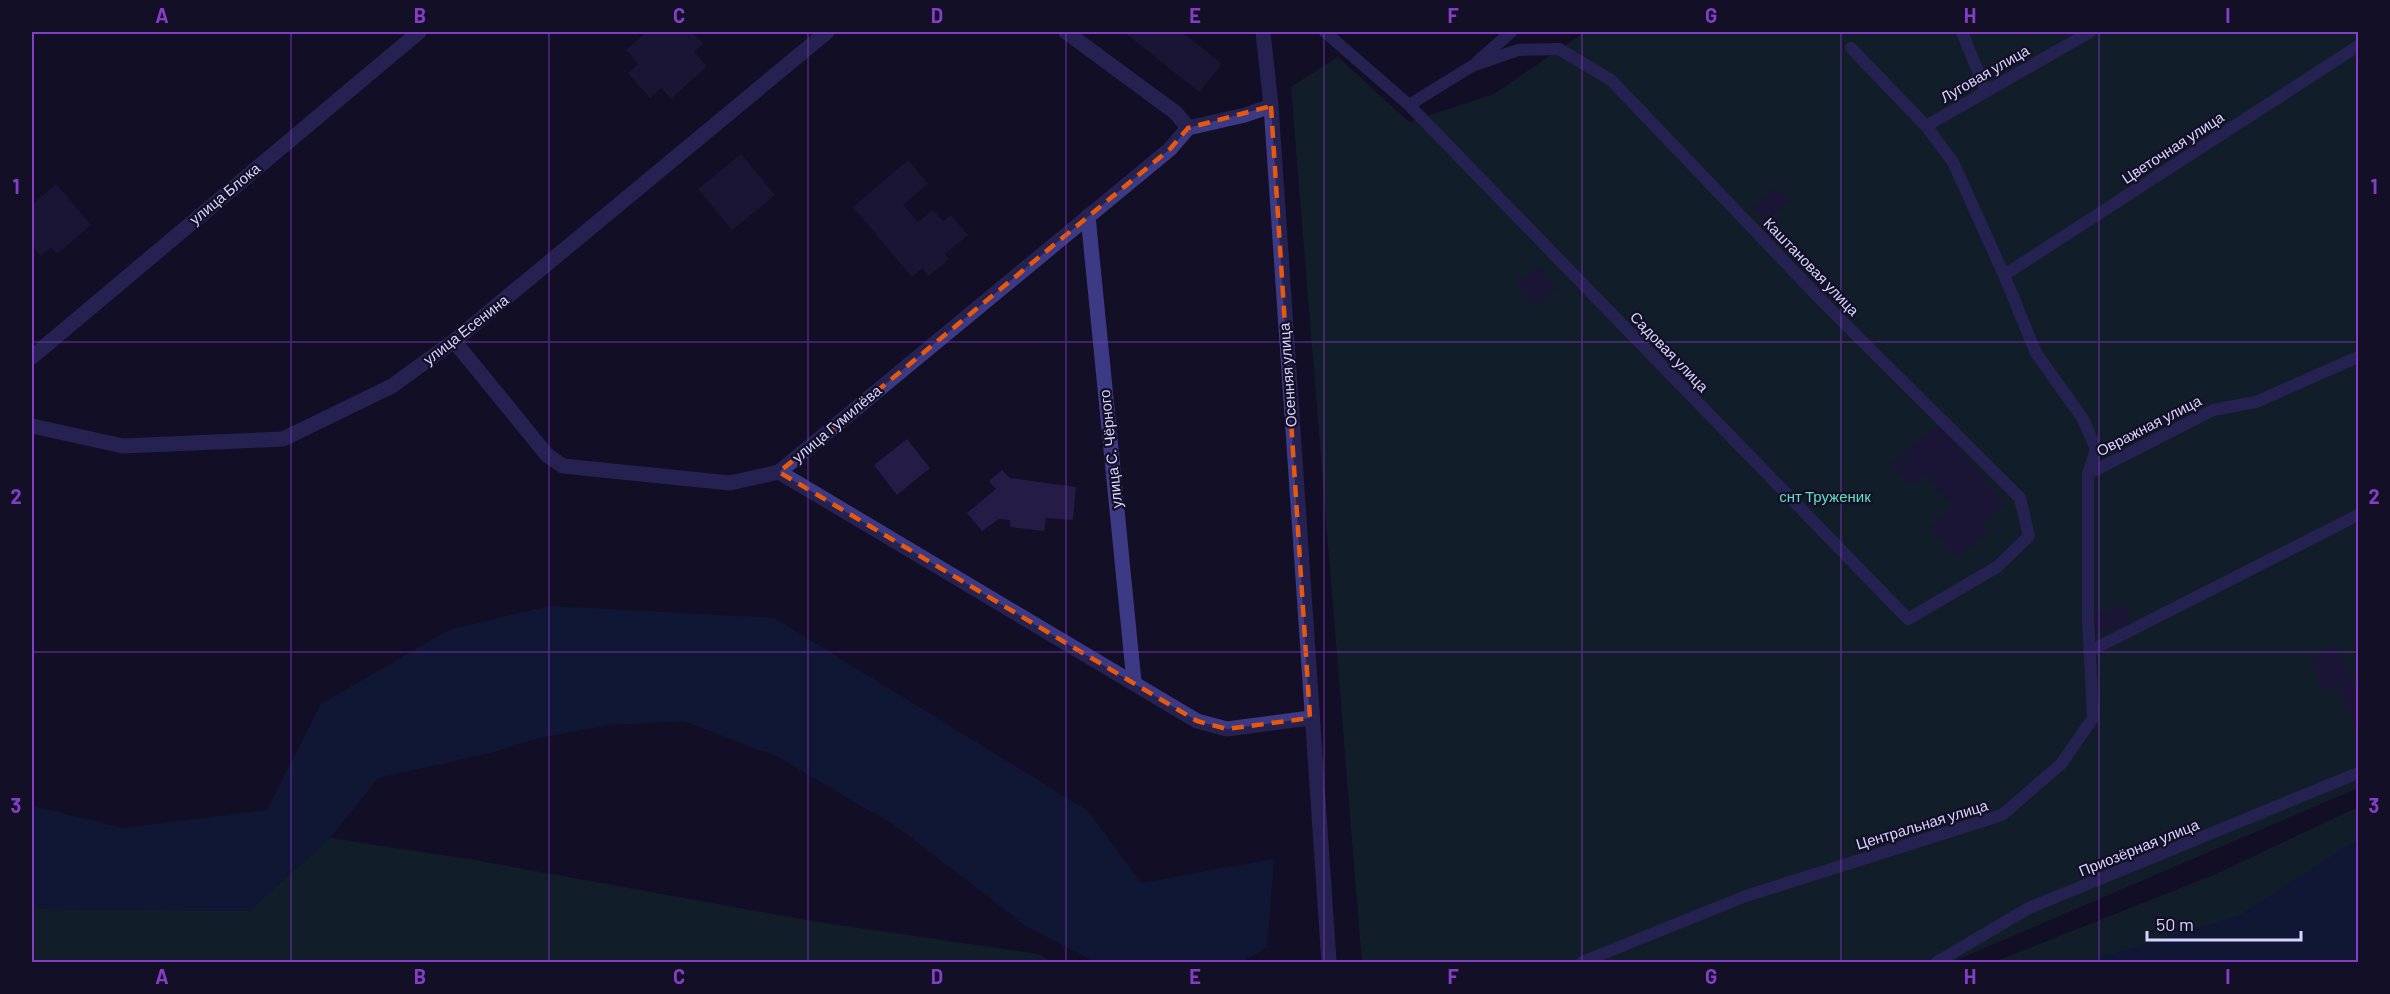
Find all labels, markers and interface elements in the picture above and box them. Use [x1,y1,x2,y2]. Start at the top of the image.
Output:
text: A [155,3,169,27]
text: B [414,3,426,27]
text: C [673,3,685,27]
text: D [931,3,943,27]
text: E [1189,3,1201,27]
text: F [1447,3,1459,27]
text: G [1705,3,1717,27]
text: H [1964,3,1976,27]
text: I [2225,3,2231,27]
street label: Луговая улица [1937,40,2033,106]
street label: Цветочная улица [2118,107,2227,187]
street label: улица Блока [185,158,264,228]
text: 1 [12,174,20,198]
text: 1 [2370,174,2378,198]
street label: Каштановая улица [1760,214,1864,320]
street label: улица Есенина [419,290,512,368]
street label: Садовая улица [1627,307,1713,396]
street label: Осенняя улица [1274,322,1300,428]
street label: улица Гумилёва [788,380,885,466]
street label: улица С. Чёрного [1095,389,1125,509]
street label: Овражная улица [2093,391,2205,459]
text: 2 [10,484,22,508]
text: 2 [2368,484,2380,508]
park label: снт Труженик [1779,487,1871,505]
text: 3 [11,793,21,817]
text: 3 [2369,793,2379,817]
street label: Центральная улица [1854,795,1990,853]
street label: Приозёрная улица [2076,814,2202,879]
scale bar [2147,904,2302,942]
text: 50 m [2156,913,2194,935]
text: A [155,964,169,988]
text: B [414,964,426,988]
text: C [673,964,685,988]
text: D [931,964,943,988]
text: E [1189,964,1201,988]
text: F [1447,964,1459,988]
text: G [1705,964,1717,988]
text: H [1964,964,1976,988]
text: I [2225,964,2231,988]

